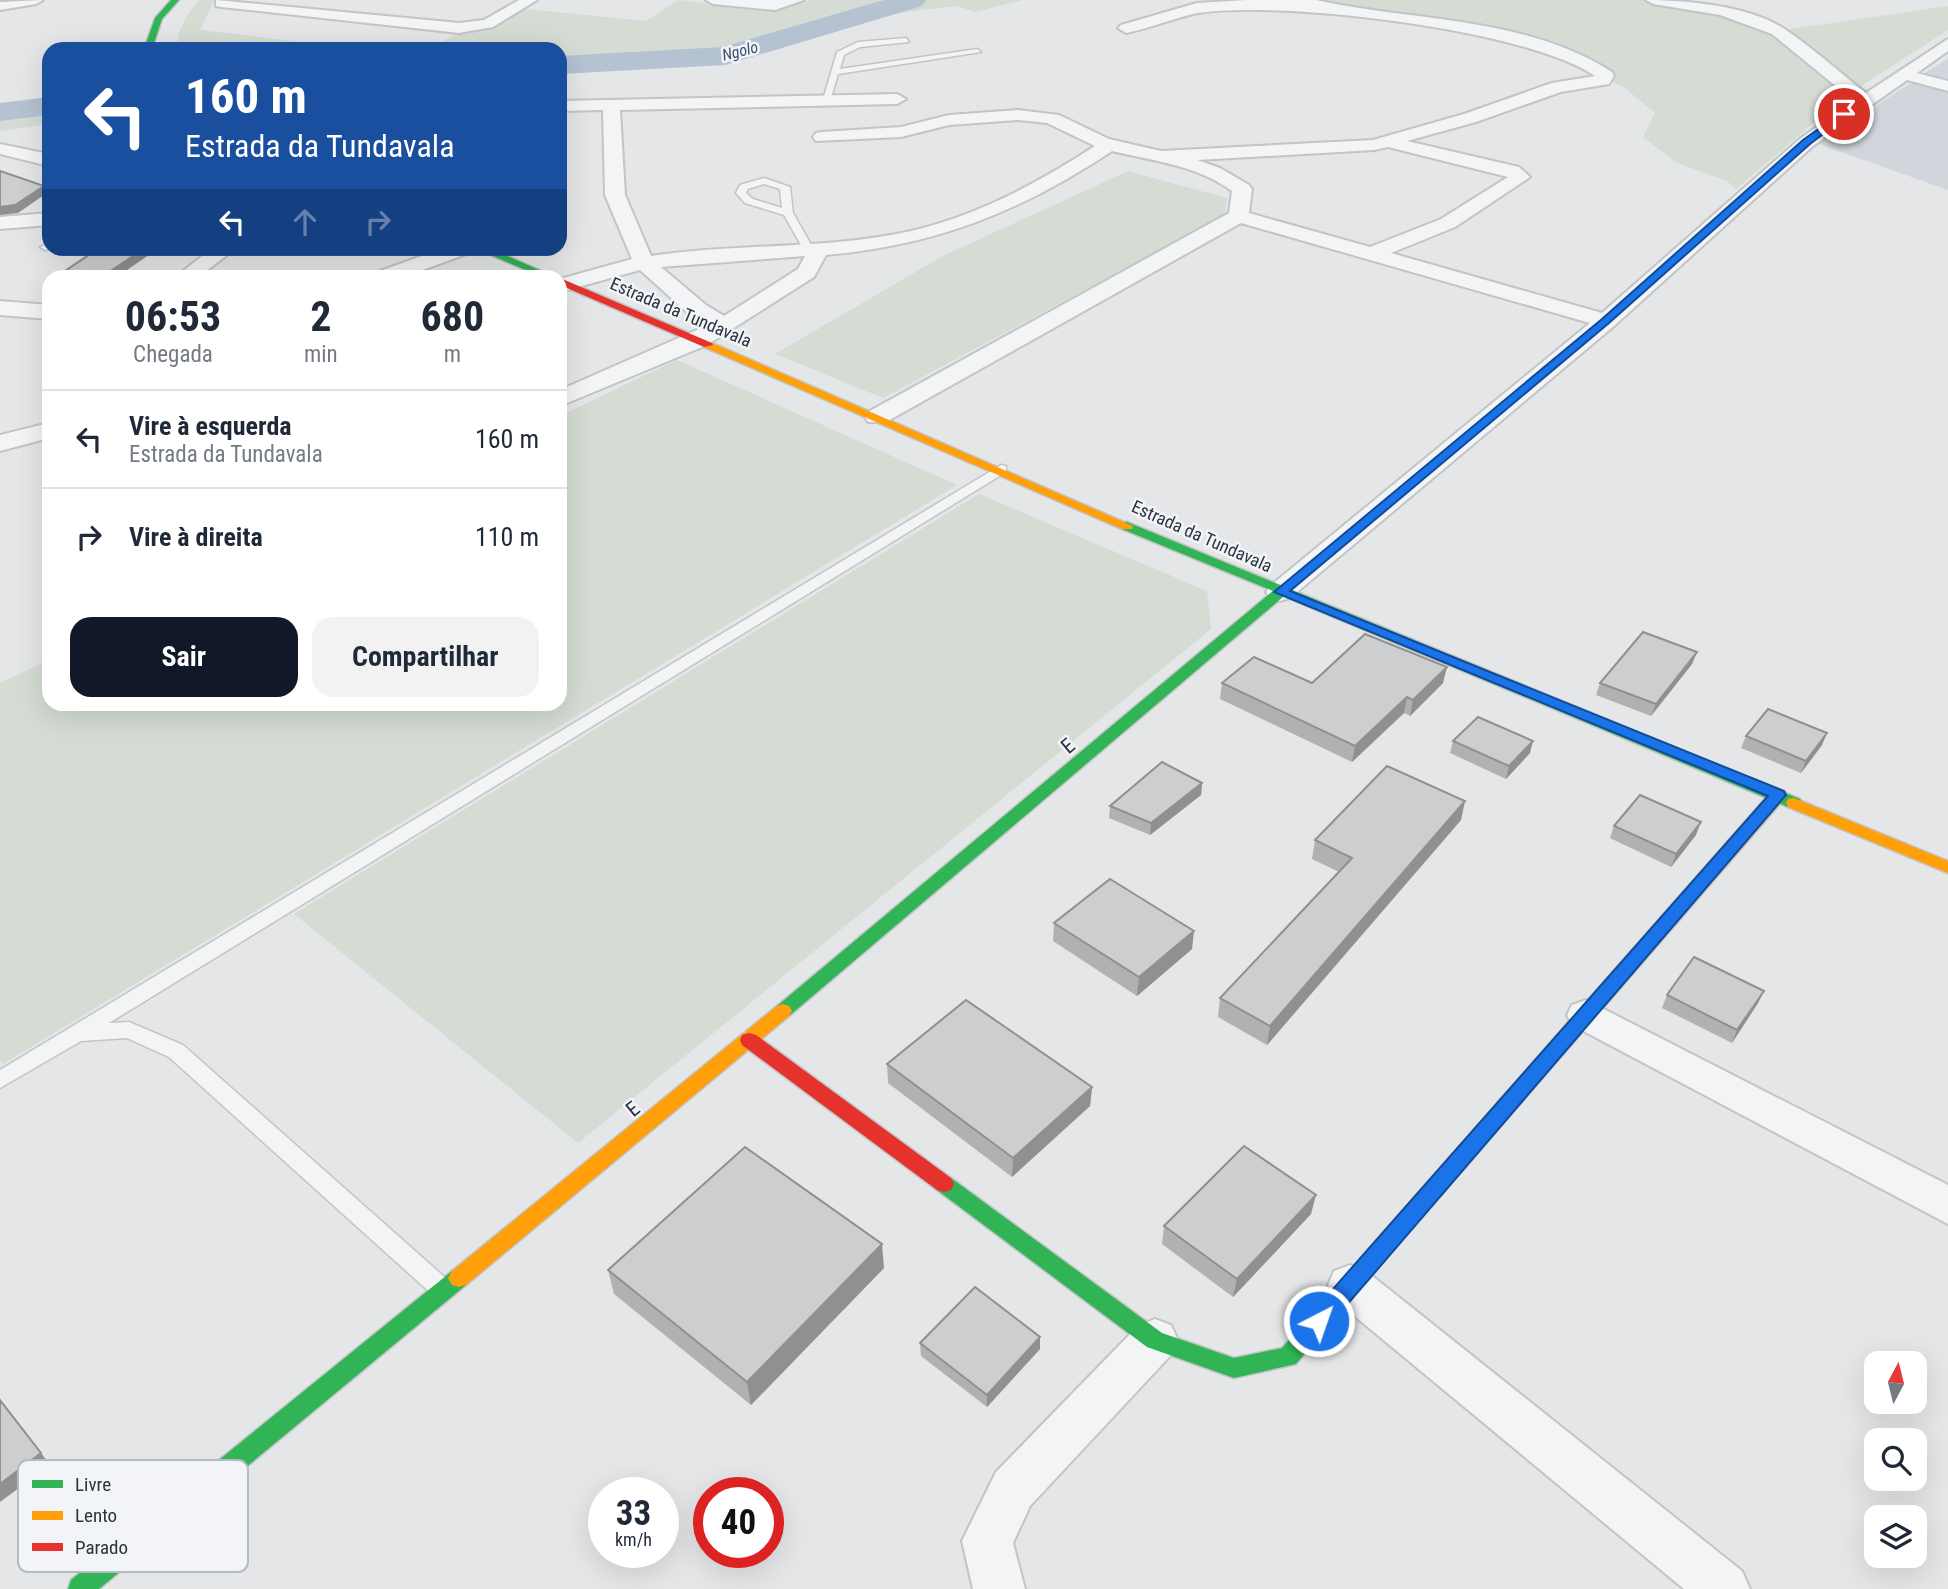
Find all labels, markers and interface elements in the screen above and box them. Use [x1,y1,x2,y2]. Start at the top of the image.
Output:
water label: Ngolo [720,37,760,65]
text: 160 m [185,68,307,125]
icon: left [70,70,161,161]
pin [1814,84,1874,144]
icon: arrive [1825,95,1863,133]
text: Estrada da Tundavala [185,127,454,165]
icon: left [213,203,251,241]
icon: ahead [286,203,324,241]
icon: right [359,203,397,241]
street label: Estrada da Tundavala [607,273,755,351]
text: 06:53 [125,292,221,341]
text: 2 [310,292,331,341]
text: 680 [420,292,484,341]
text: Chegada [133,341,213,368]
text: min [304,341,338,368]
text: m [444,341,461,368]
text: Vire à esquerda [129,411,292,441]
icon: left [70,420,108,458]
text: 160 m [475,424,539,454]
text: Estrada da Tundavala [129,441,323,468]
street label: Estrada da Tundavala [1128,496,1276,576]
icon: right [70,518,108,556]
text: Vire à direita [129,522,263,552]
text: 110 m [475,522,539,552]
button: Sair [70,617,298,697]
button: Compartilhar [312,617,539,697]
street label: E [1056,733,1080,759]
street label: E [621,1096,645,1122]
position arrow [1282,1284,1356,1358]
north arrow [1864,1351,1927,1414]
map controls [1864,1351,1927,1568]
button: search [1864,1428,1927,1491]
legend [18,1460,248,1572]
text: Livre [75,1473,111,1496]
speed limit sign: 40 [693,1477,784,1568]
text: 33 [616,1493,651,1534]
text: Lento [75,1504,117,1527]
button: layers [1864,1505,1927,1568]
text: km/h [615,1529,652,1550]
text: Parado [75,1536,128,1559]

